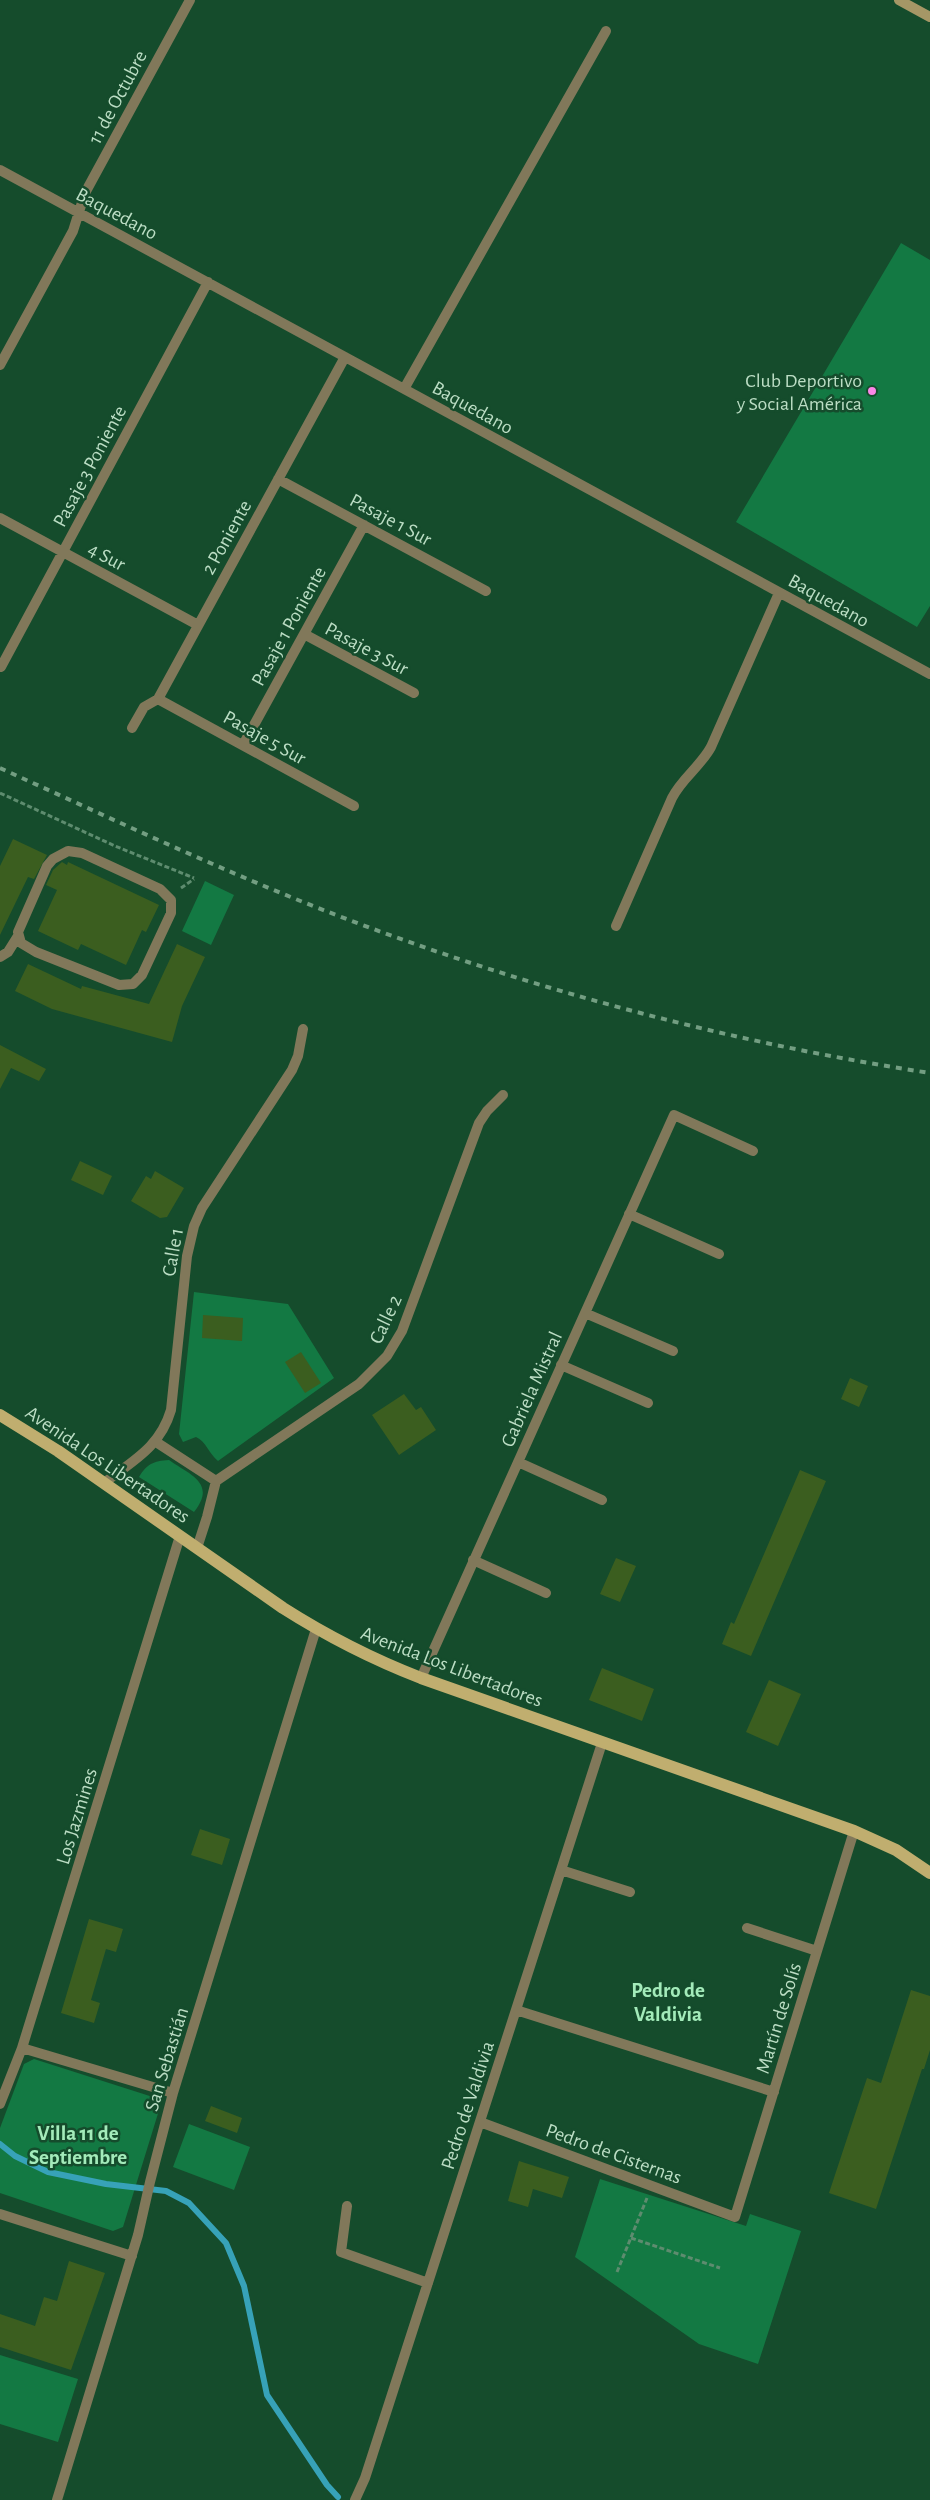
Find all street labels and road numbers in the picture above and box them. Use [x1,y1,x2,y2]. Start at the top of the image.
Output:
street label: 11 de Octubre [85,47,151,147]
street label: Baquedano [72,184,161,244]
street label: Baquedano [429,378,516,438]
street label: Pasaje 3 Poniente [50,402,130,530]
street label: Pasaje 1 Sur [346,490,435,550]
street label: 2 Poniente [198,497,255,578]
street label: 4 Sur [85,539,129,575]
street label: Pasaje 1 Poniente [248,563,330,689]
street label: Baquedano [785,571,872,631]
street label: Pasaje 3 Sur [322,619,412,679]
street label: Pasaje 5 Sur [220,707,310,769]
street label: Calle 1 [159,1226,187,1278]
street label: Calle 2 [366,1292,406,1347]
street label: Gabriela Mistral [498,1329,566,1450]
street label: Avenida Los Libertadores [22,1403,193,1527]
street label: Avenida Los Libertadores [358,1623,545,1711]
street label: Los Jazmines [53,1766,101,1867]
street label: Martín de Solís [753,1960,805,2076]
street label: San Sebastián [142,2005,192,2114]
street label: Pedro de Valdivia [438,2039,498,2172]
street label: Pedro de Cisternas [543,2120,684,2188]

